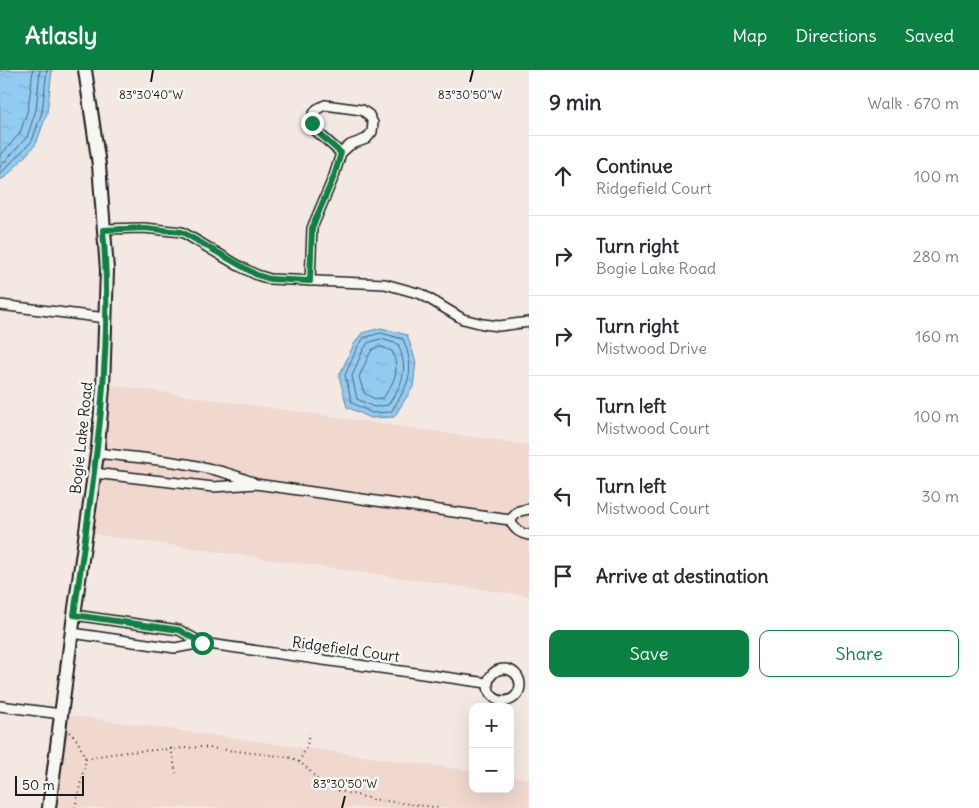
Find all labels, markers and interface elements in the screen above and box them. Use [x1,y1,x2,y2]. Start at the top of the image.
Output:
text: Atlasly [25,20,97,50]
text: Map [732,24,767,47]
text: Directions [795,24,877,47]
text: Saved [905,24,954,47]
text: 83°30'40"W [119,87,183,102]
text: 83°30'50"W [438,87,502,102]
text: 9 min [549,89,601,116]
text: Walk · 670 m [867,93,959,113]
route end [301,112,324,135]
text: Continue [596,154,673,178]
icon: ahead [549,162,577,190]
text: 100 m [914,166,959,186]
text: Ridgefield Court [596,178,712,198]
text: Turn right [596,234,679,258]
icon: right [549,242,577,270]
text: 280 m [913,246,959,266]
text: Bogie Lake Road [596,258,716,278]
text: Turn right [596,314,679,338]
icon: right [549,322,577,350]
text: 160 m [915,326,959,346]
text: Mistwood Drive [596,338,707,358]
street label: Bogie Lake Road [66,381,96,495]
text: Turn left [596,394,666,418]
icon: left [549,402,577,430]
text: 100 m [914,406,959,426]
text: Mistwood Court [596,418,710,438]
text: Turn left [596,474,666,498]
icon: left [549,482,577,510]
text: 30 m [922,486,959,506]
text: Mistwood Court [596,498,710,518]
icon: arrive [549,562,577,590]
text: Arrive at destination [596,564,769,588]
button: Save [549,630,749,677]
button: Share [759,630,959,677]
route start [191,632,214,655]
street label: Ridgefield Court [291,632,401,666]
map controls [469,703,514,793]
button: + [469,703,514,748]
button: − [469,748,514,793]
scale bar [15,773,84,796]
text: 50 m [22,776,55,794]
text: 83°30'50"W [313,776,377,791]

